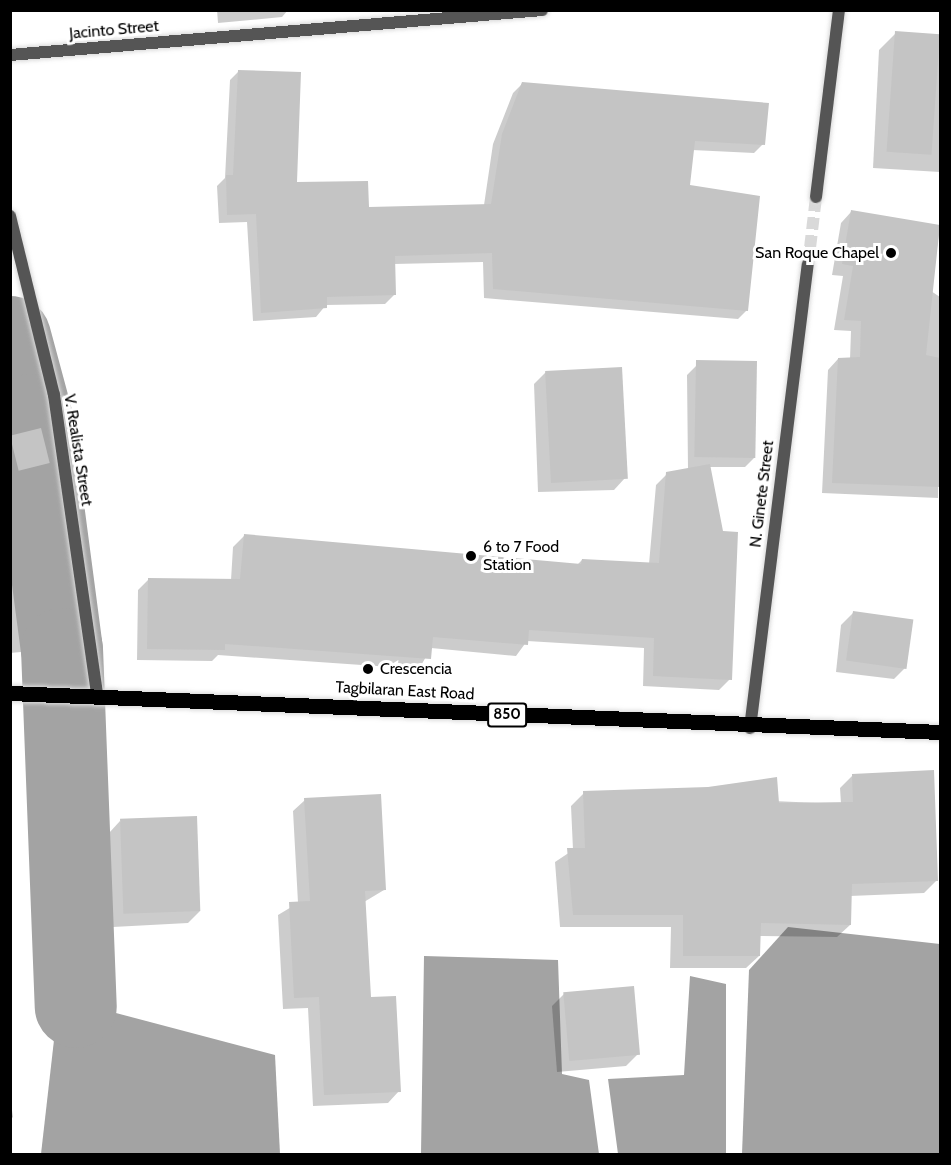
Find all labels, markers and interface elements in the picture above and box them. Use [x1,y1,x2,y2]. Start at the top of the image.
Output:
street label: Jacinto Street [68,17,160,43]
place label: San Roque Chapel [755,243,879,263]
marker: San Roque Chapel [884,246,898,260]
street label: V. Realista Street [60,393,96,507]
street label: N. Ginete Street [746,439,778,549]
place label: 6 to 7 Food Station [483,537,559,575]
marker: 6 to 7 Food Station [464,549,478,563]
place label: Crescencia [380,659,452,679]
marker: Crescencia [361,662,375,676]
street label: Tagbilaran East Road [335,678,475,704]
road number: 850 [486,703,528,727]

